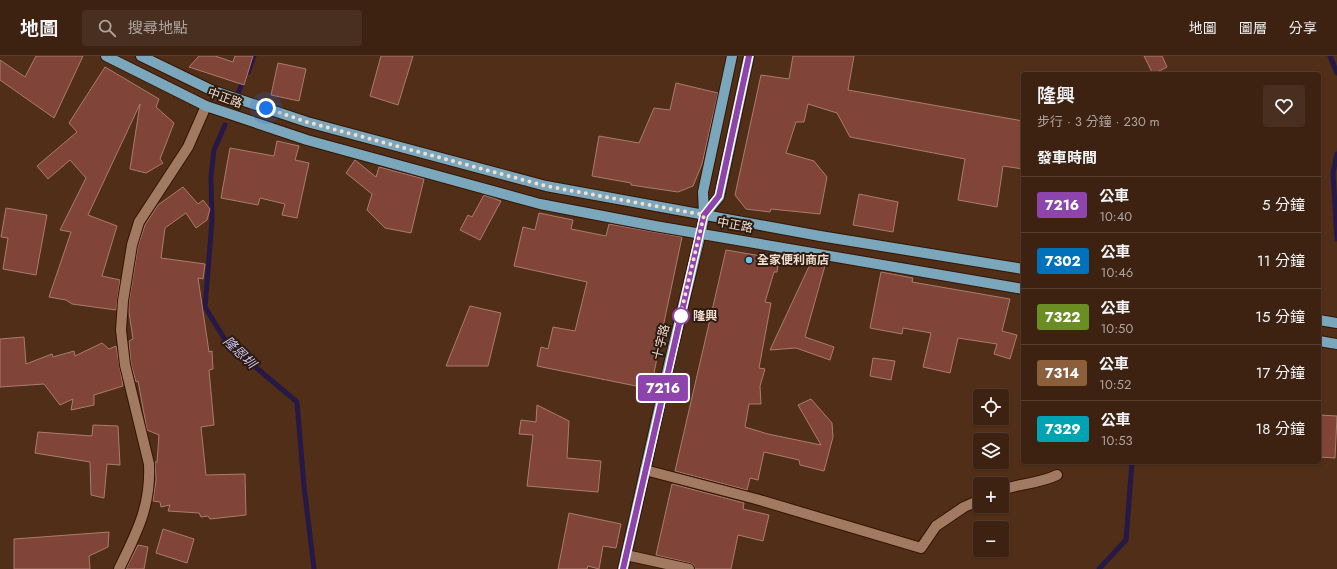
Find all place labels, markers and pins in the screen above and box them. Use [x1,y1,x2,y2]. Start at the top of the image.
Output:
place label: 全家便利商店 [757,251,829,269]
marker: 全家便利商店 [744,255,754,265]
marker: 隆興 [672,307,690,325]
place label: 隆興 [693,307,717,325]

